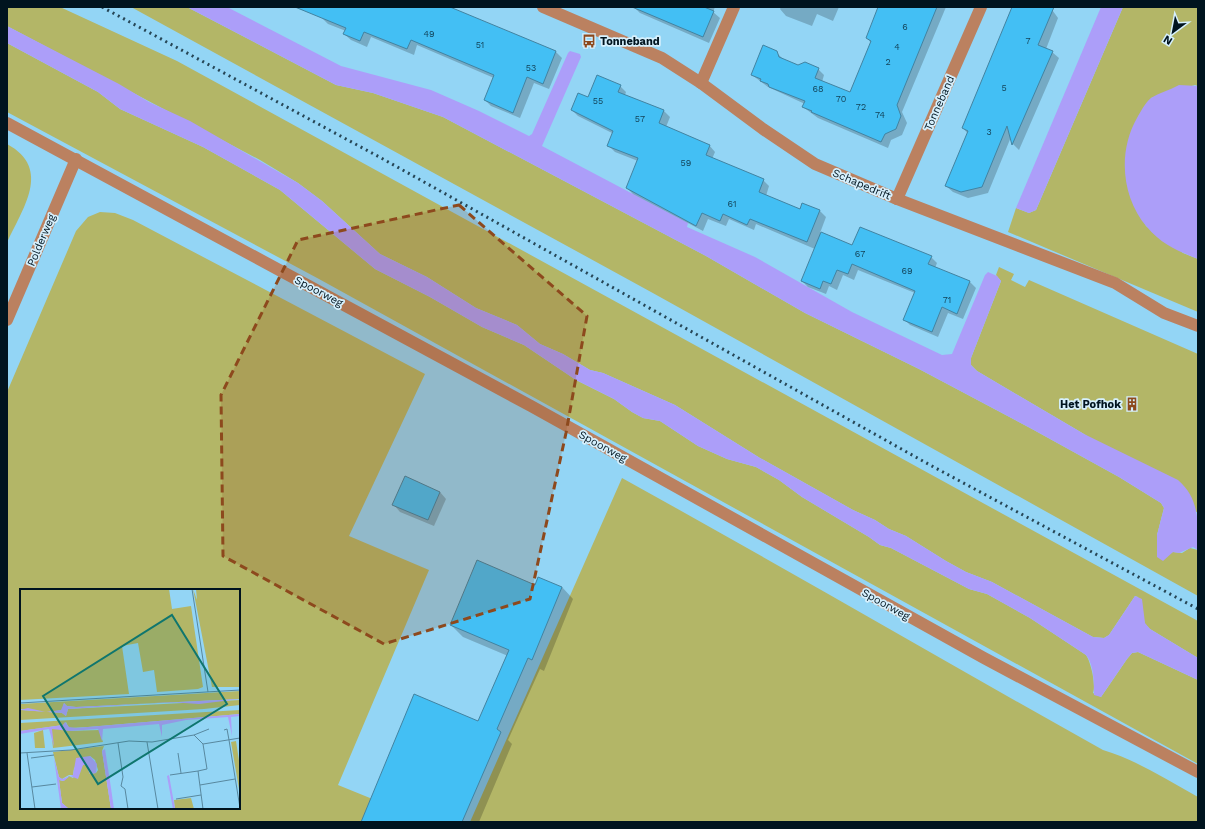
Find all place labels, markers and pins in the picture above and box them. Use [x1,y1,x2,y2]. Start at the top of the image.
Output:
bus stop icon: Tonneband [581,33,597,49]
place label: Tonneband [600,35,660,48]
building icon: Het Pofhok [1124,396,1140,412]
place label: Het Pofhok [1060,398,1121,411]

